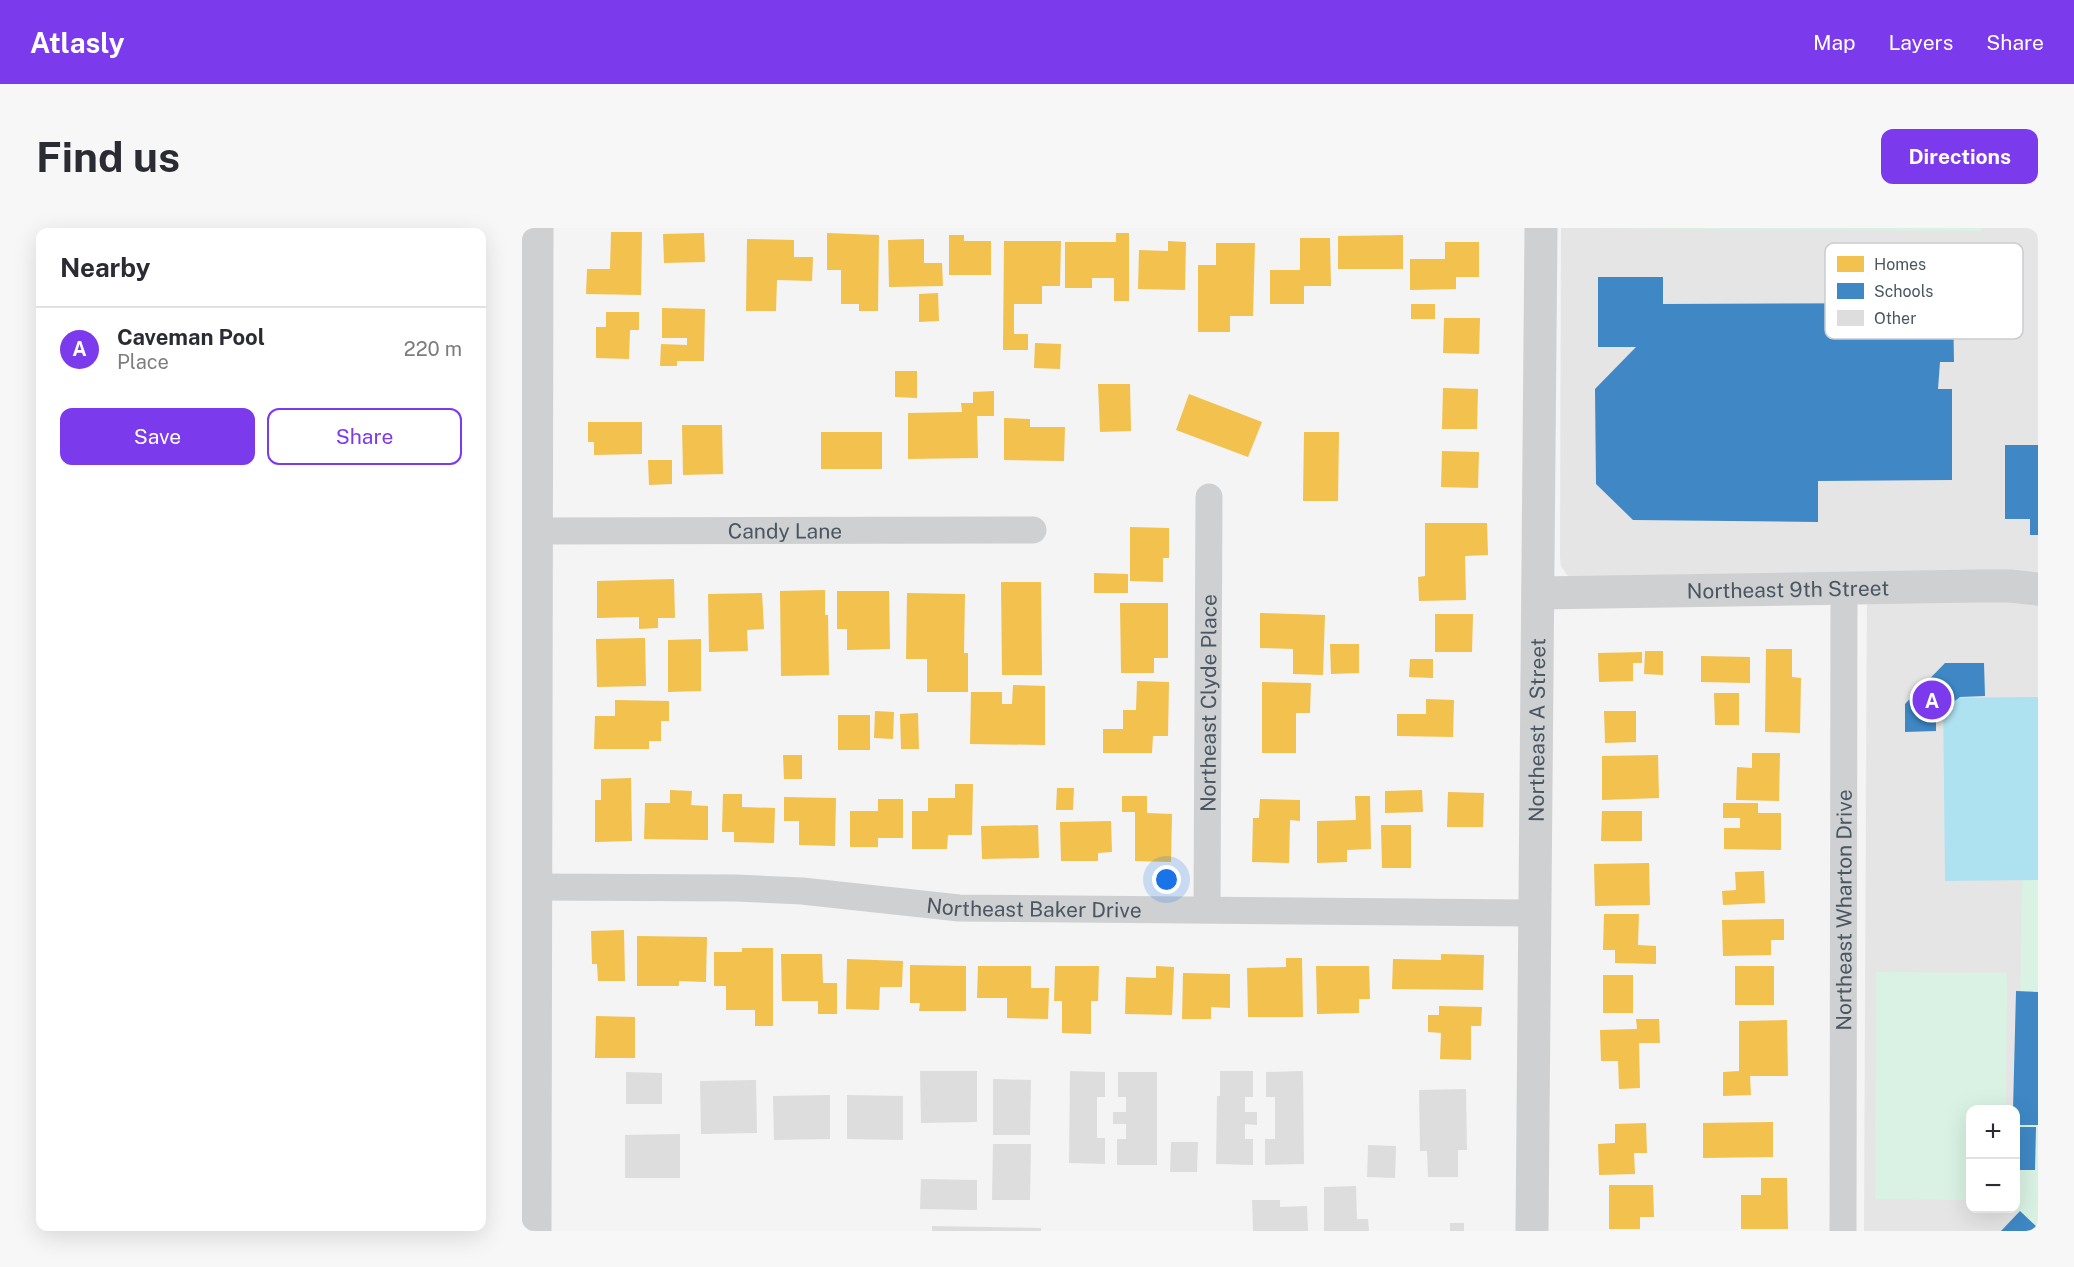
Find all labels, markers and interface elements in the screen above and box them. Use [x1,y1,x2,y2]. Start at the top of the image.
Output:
text: Atlasly [30,26,124,59]
text: Map [1813,30,1856,55]
text: Layers [1889,30,1953,55]
text: Share [1986,30,2044,55]
button: Directions [1881,129,2038,184]
text: Find us [36,132,180,181]
legend [1825,243,2023,339]
text: Nearby [60,252,150,283]
text: Homes [1874,255,1926,274]
text: Schools [1874,282,1933,301]
text: Other [1874,309,1916,328]
text: Caveman Pool [117,324,265,350]
text: A [72,337,87,361]
text: 220 m [404,337,462,361]
text: Place [117,350,169,374]
button: Save [60,408,255,465]
button: Share [267,408,462,465]
street label: Candy Lane [728,518,842,543]
street label: Northeast 9th Street [1686,575,1889,603]
street label: Northeast Clyde Place [1195,594,1221,812]
street label: Northeast A Street [1523,638,1550,822]
pin: A [1912,678,1952,722]
street label: Northeast Wharton Drive [1831,789,1856,1031]
your location [1152,865,1181,894]
street label: Northeast Baker Drive [925,892,1142,922]
map controls [1966,1105,2020,1213]
button: + [1966,1105,2020,1159]
button: − [1966,1159,2020,1213]

